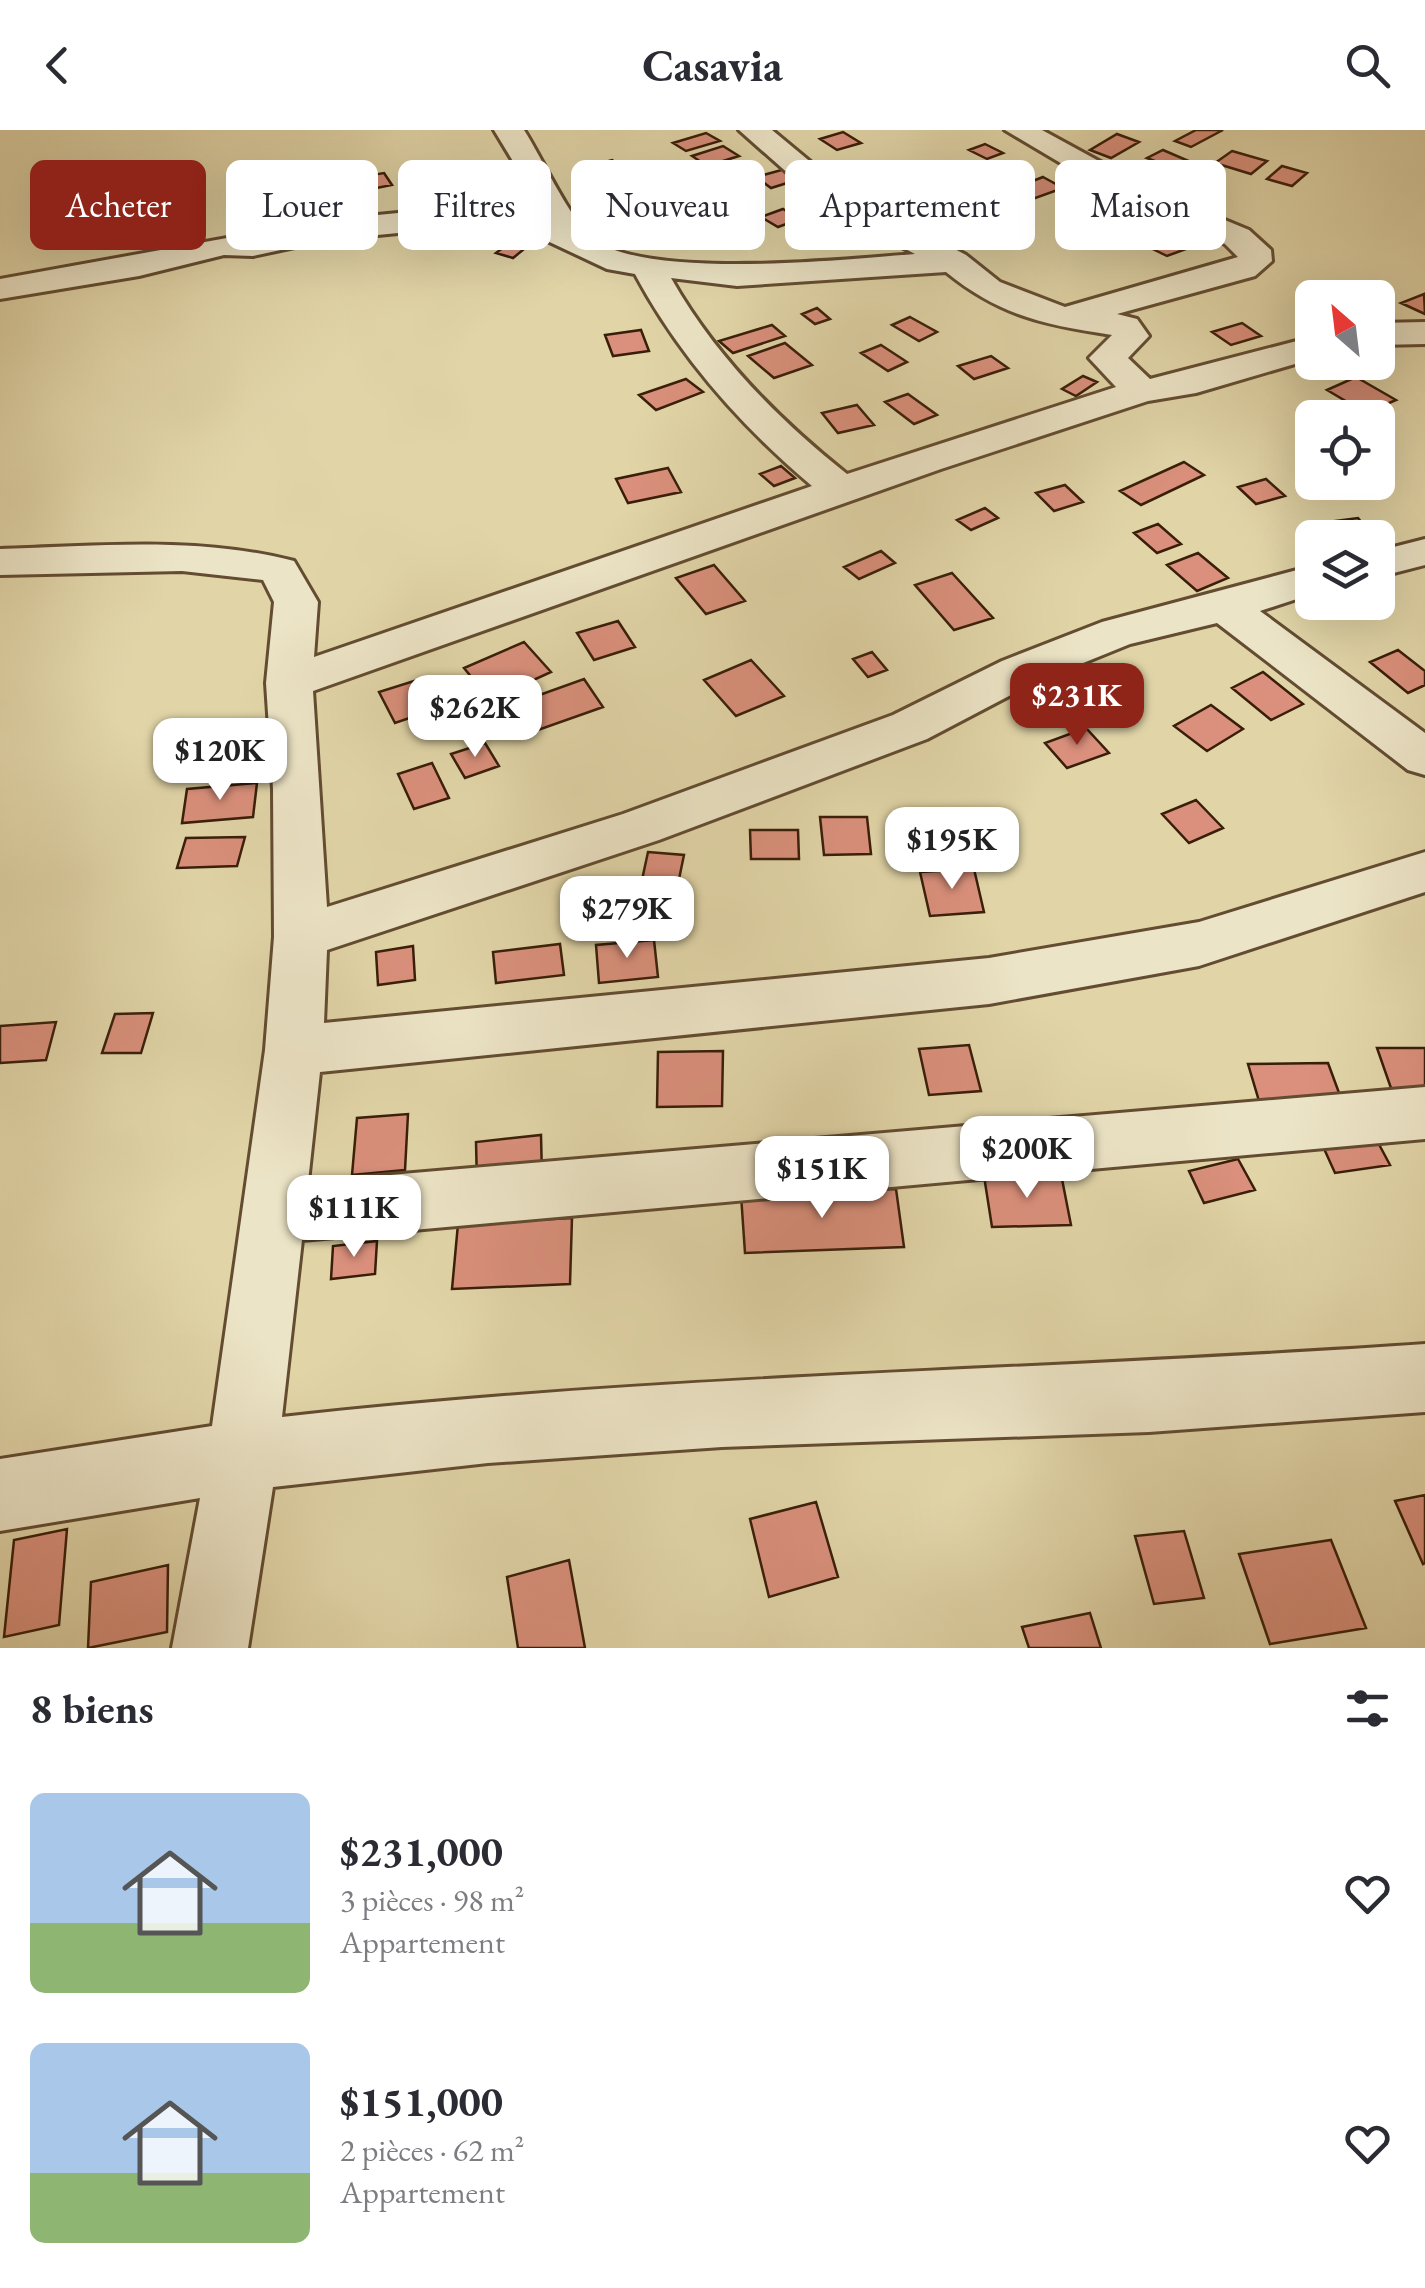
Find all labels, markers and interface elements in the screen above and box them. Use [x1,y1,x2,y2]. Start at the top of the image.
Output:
text: Casavia [642,36,783,94]
icon: back [30,38,85,93]
icon: search [1340,38,1395,93]
chip: Acheter [30,160,206,250]
chip: Louer [226,160,378,250]
chip: Filtres [398,160,551,250]
chip: Nouveau [571,160,765,250]
chip: Appartement [785,160,1035,250]
chip: Maison [1055,160,1226,250]
north arrow [1295,280,1395,380]
map controls [1295,280,1395,620]
button: locate [1295,400,1395,500]
button: layers [1295,520,1395,620]
pin: $231K [1007,663,1147,748]
text: $231K [1032,674,1122,716]
pin: $262K [405,675,545,760]
text: $262K [430,686,520,728]
pin: $120K [150,718,290,803]
text: $120K [175,729,265,771]
pin: $195K [882,807,1022,892]
text: $195K [907,818,997,860]
pin: $279K [557,876,697,961]
text: $279K [582,887,672,929]
pin: $200K [957,1116,1097,1201]
text: $200K [982,1127,1072,1169]
pin: $151K [752,1136,892,1221]
text: $151K [777,1147,867,1189]
pin: $111K [284,1175,424,1260]
text: $111K [309,1186,399,1228]
text: 8 biens [30,1681,154,1736]
icon: filters [1340,1681,1395,1736]
text: $231,000 [340,1824,503,1879]
icon: home [110,1833,230,1953]
icon: heart [1340,1866,1395,1921]
text: 3 pièces · 98 m² [340,1879,524,1921]
text: Appartement [340,1921,505,1963]
text: $151,000 [340,2074,503,2129]
icon: home [110,2083,230,2203]
icon: heart [1340,2116,1395,2171]
text: 2 pièces · 62 m² [340,2129,524,2171]
text: Appartement [340,2171,505,2213]

